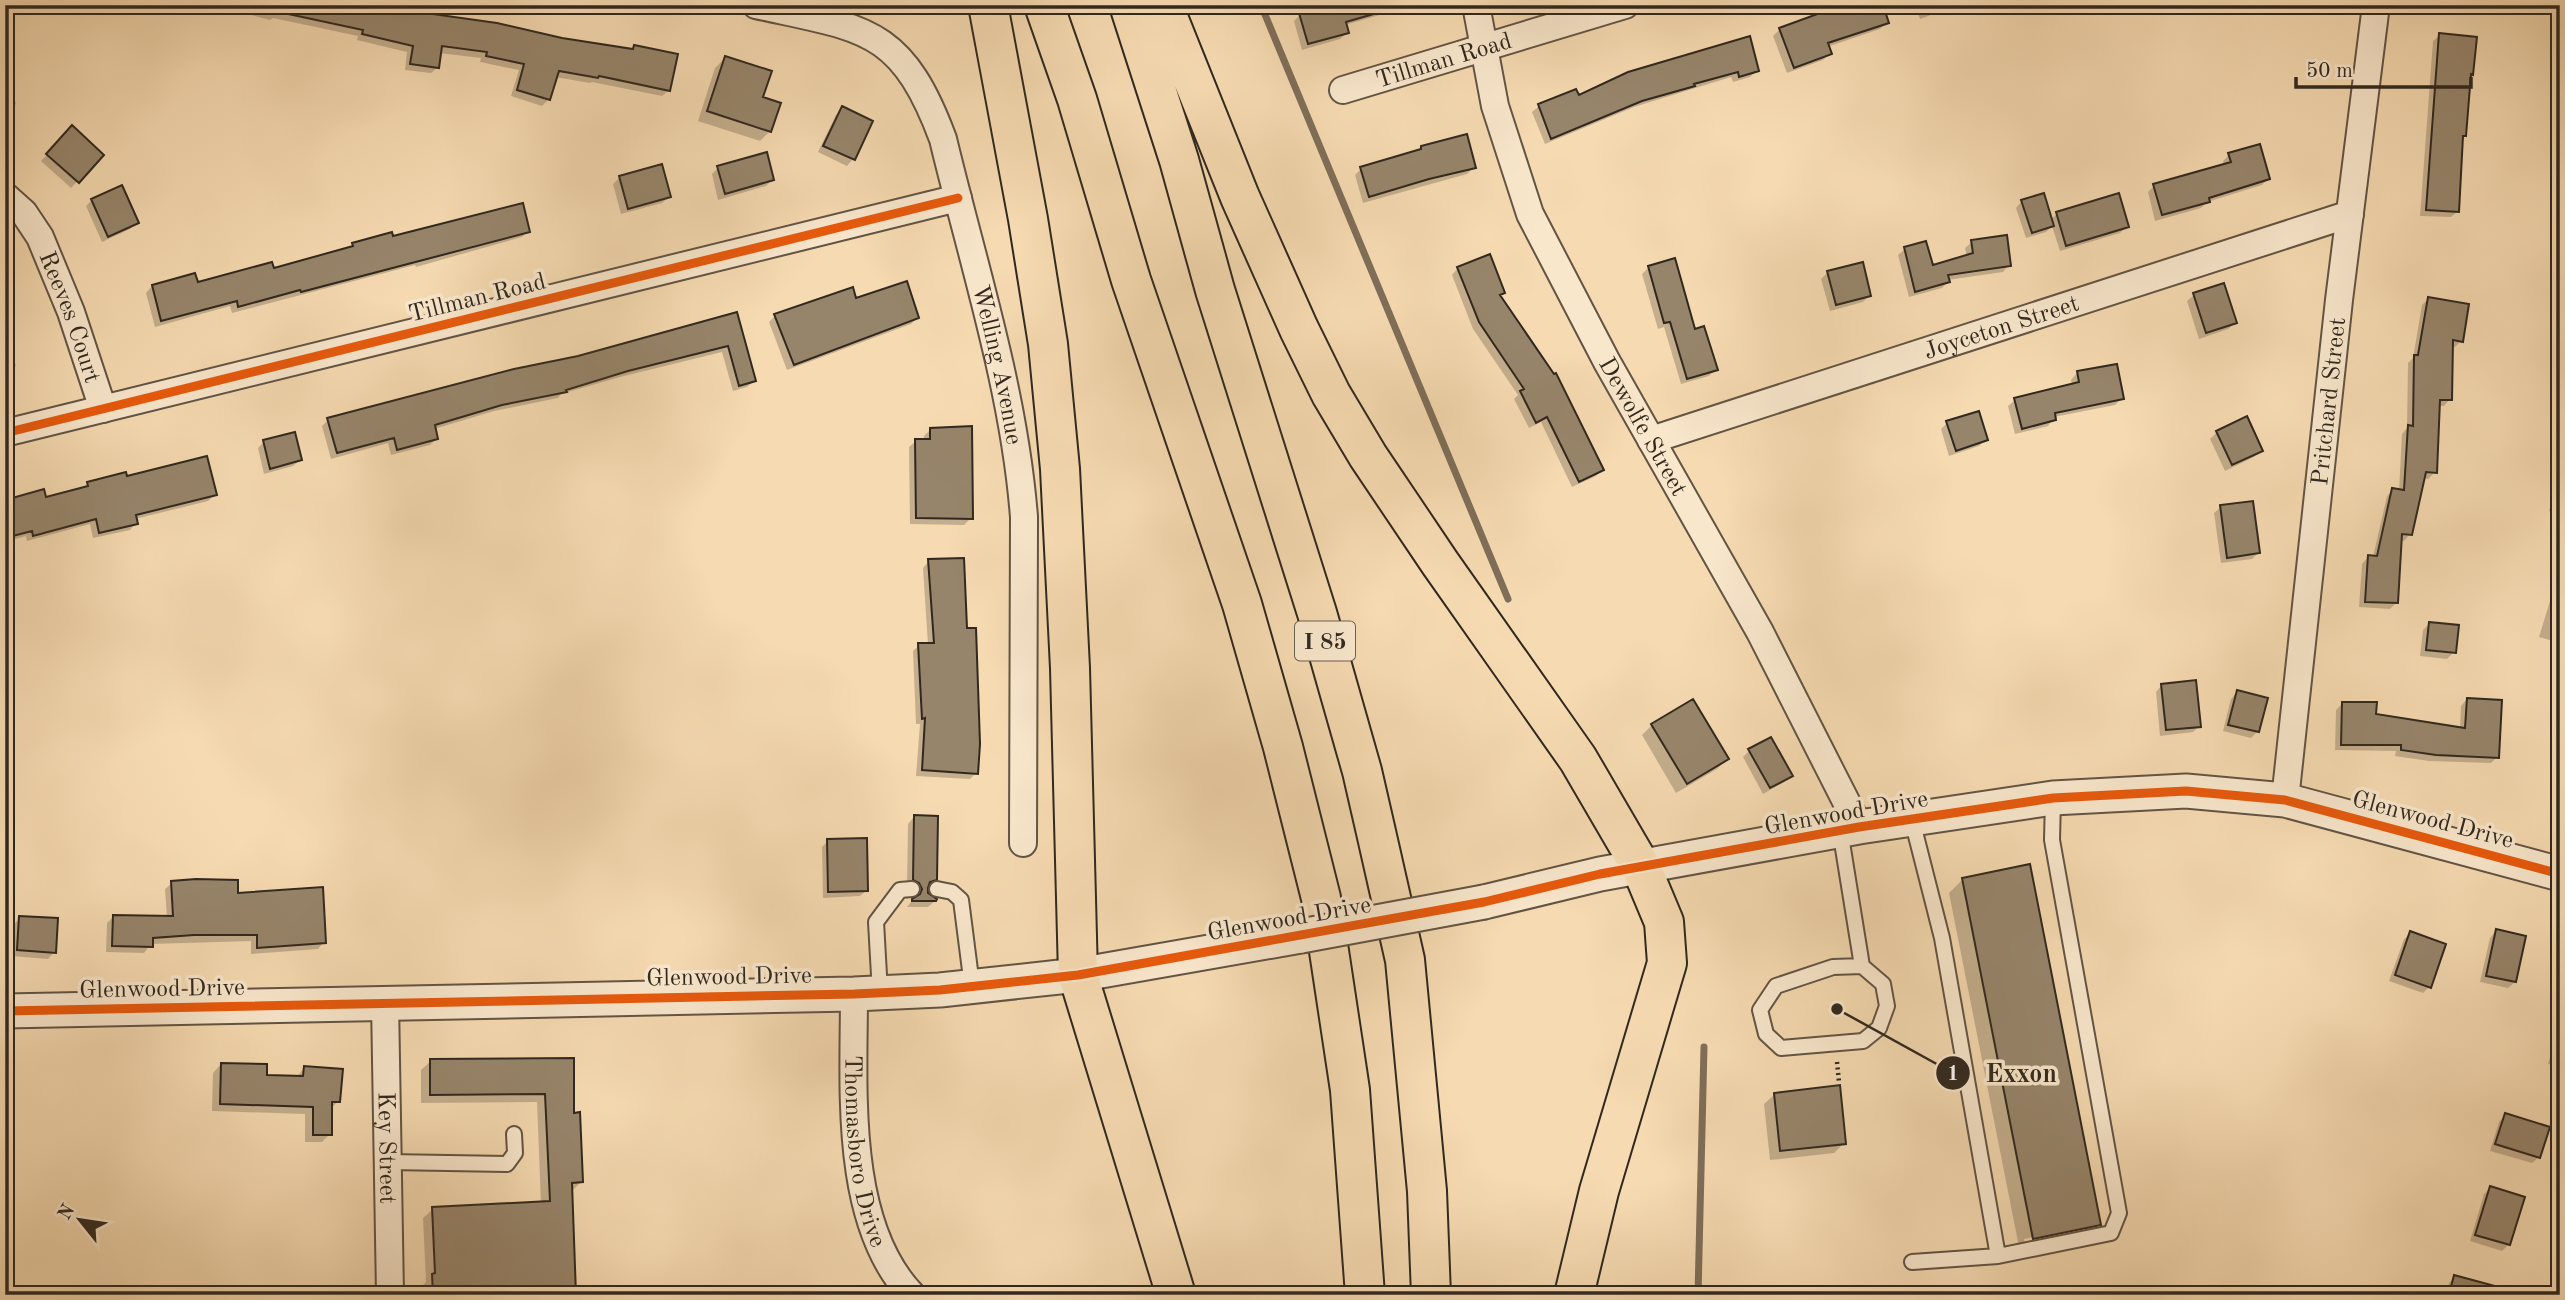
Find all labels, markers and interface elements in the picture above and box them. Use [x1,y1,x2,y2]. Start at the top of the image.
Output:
street label: Tillman Road [1373,30,1515,93]
scale bar [2296,46,2470,90]
text: 50 m [2306,61,2353,82]
street label: Reeves Court [33,249,104,386]
street label: Tillman Road [406,270,549,328]
street label: Welling Avenue [967,283,1025,447]
street label: Joyceton Street [1921,292,2082,365]
street label: Pritchard Street [2309,316,2351,487]
street label: Dewolfe Street [1593,354,1690,501]
road number: I 85 [1295,622,1355,660]
street label: Glenwood Drive [1763,788,1930,840]
street label: Glenwood Drive [2349,788,2516,854]
street label: Glenwood Drive [1206,894,1373,946]
street label: Glenwood Drive [646,965,812,991]
street label: Glenwood Drive [79,977,245,1003]
callout: Exxon [1936,1049,2070,1096]
street label: Thomasboro Drive [839,1055,889,1251]
text: Exxon [1985,1062,2057,1088]
text: 1 [1947,1064,1959,1085]
street label: Key Street [373,1092,398,1204]
north arrow [46,1184,116,1254]
text: N [56,1201,80,1224]

